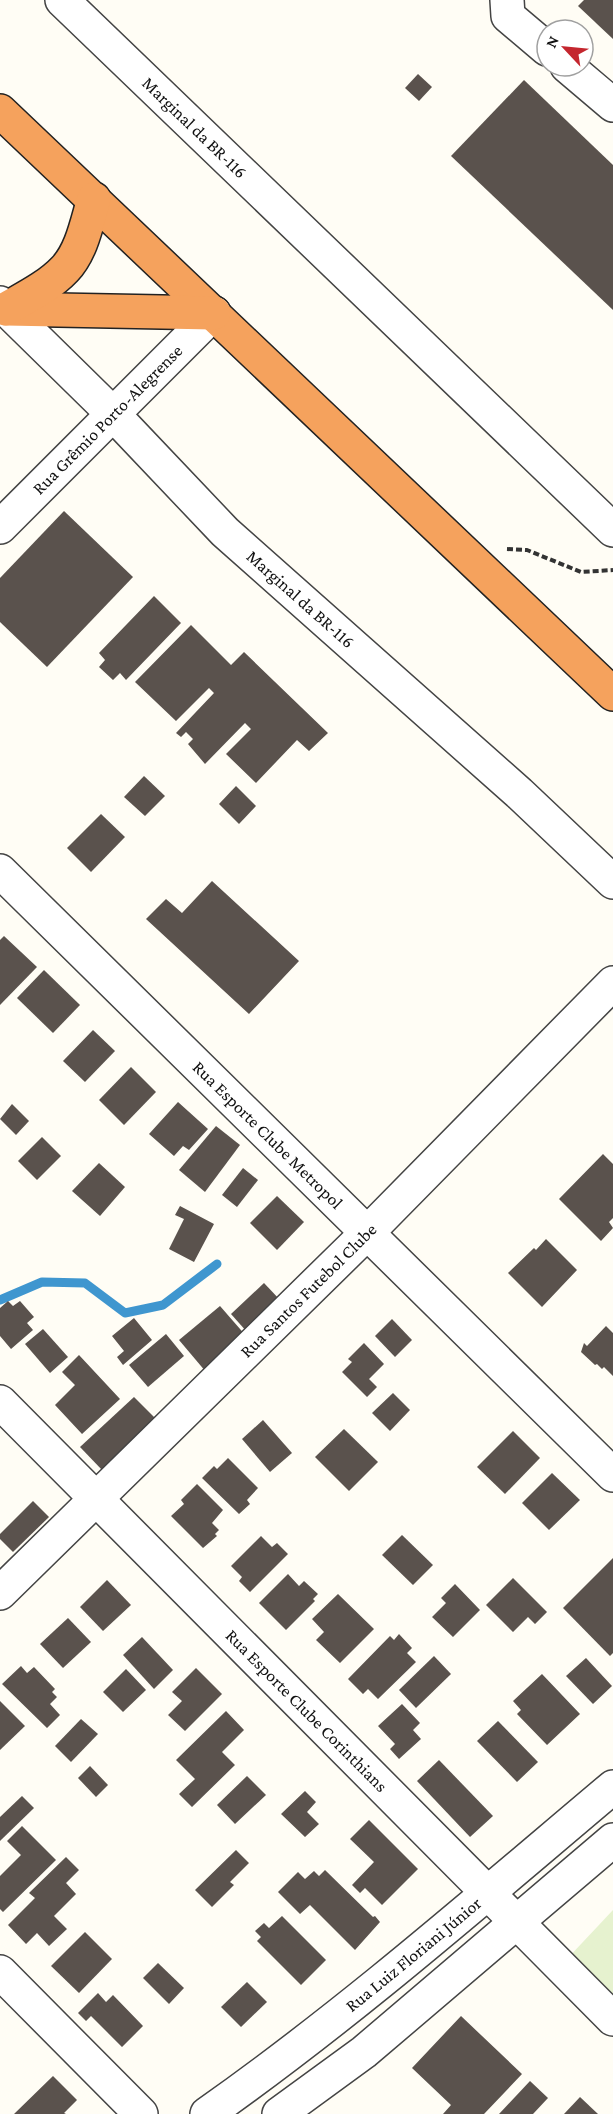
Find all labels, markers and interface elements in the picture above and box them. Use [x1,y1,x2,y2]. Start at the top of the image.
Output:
north arrow [535,18,595,78]
text: N [542,33,562,50]
street label: Marginal da BR-116 [138,73,251,182]
street label: Rua Grêmio Porto-Alegrense [28,340,187,499]
street label: Marginal da BR-116 [243,546,358,652]
street label: Rua Esporte Clube Metropol [189,1057,347,1213]
street label: Rua Santos Futebol Clube [236,1219,381,1362]
street label: Rua Esporte Clube Corinthians [222,1625,392,1796]
street label: Rua Luiz Floriani Júnior [342,1892,486,2016]

